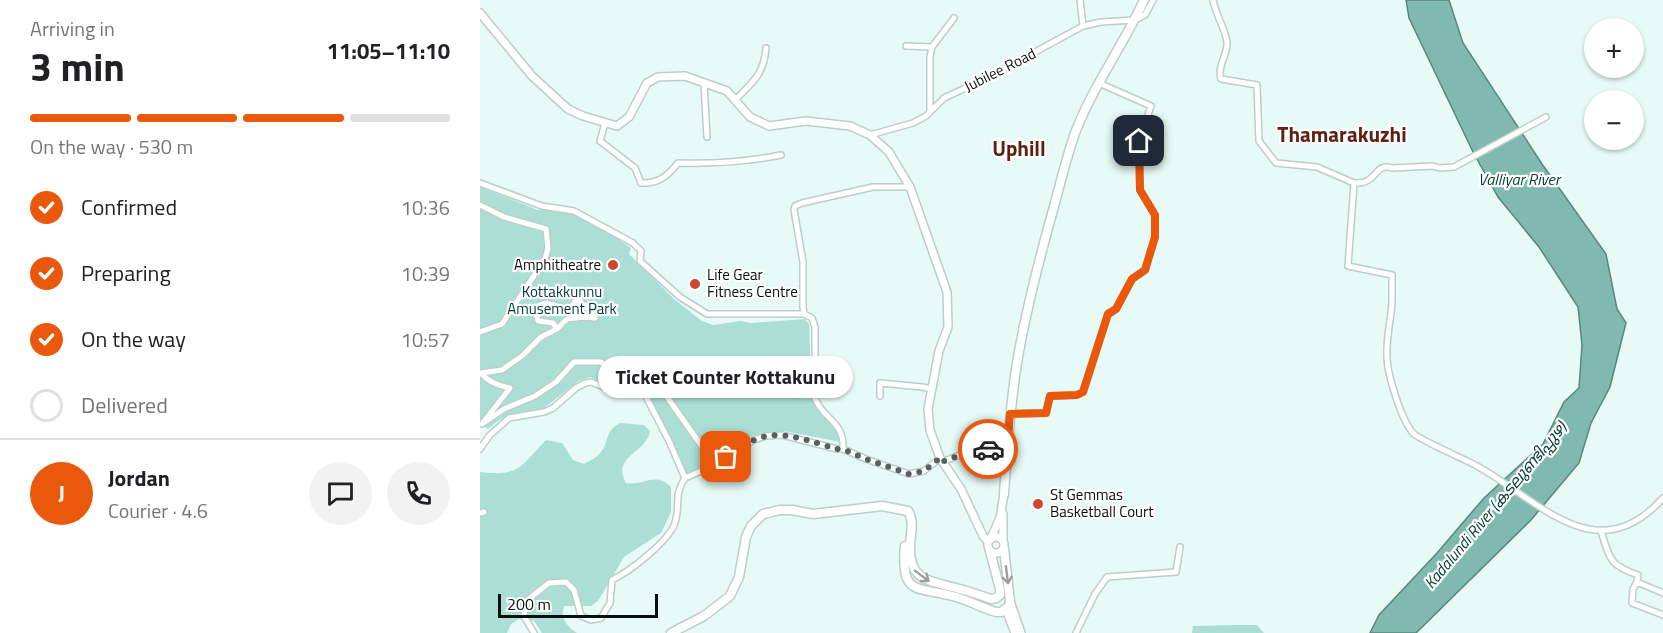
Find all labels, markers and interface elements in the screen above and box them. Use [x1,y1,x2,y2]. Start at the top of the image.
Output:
text: Arriving in [30,13,115,44]
map controls [1584,18,1644,150]
button: + [1584,18,1644,78]
text: 11:05–11:10 [327,34,450,68]
text: 3 min [30,37,125,96]
street label: Jubilee Road [960,42,1040,97]
button: − [1584,90,1644,150]
pin [1113,115,1164,166]
district label: Thamarakuzhi [1277,118,1407,150]
icon: home [1122,124,1155,157]
text: On the way · 530 m [30,131,193,162]
district label: Uphill [992,132,1046,164]
water label: Valliyar River [1478,167,1562,191]
text: Confirmed [81,190,177,224]
icon: check [30,191,63,224]
text: 10:36 [401,192,450,223]
place label: Amphitheatre [514,253,601,276]
text: Preparing [81,256,171,290]
icon: check [30,257,63,290]
text: 10:39 [401,258,450,289]
marker: Amphitheatre [606,258,620,272]
place label: Life Gear Fitness Centre [707,263,798,303]
marker: Life Gear Fitness Centre [688,277,702,291]
park label: Kottakkunnu Amusement Park [507,280,617,320]
text: On the way [81,322,186,356]
icon: check [30,323,63,356]
text: 10:57 [401,324,450,355]
callout: Ticket Counter Kottakunu [598,355,854,397]
text: Ticket Counter Kottakunu [616,361,835,392]
text: Delivered [81,388,168,422]
water label: Kadalundi River (കടലുണ്ടിപ്പുഴ) [1418,415,1573,594]
courier [958,419,1018,479]
pin [700,431,751,482]
icon: car [972,433,1005,466]
icon: bag [709,440,742,473]
text: Jordan [108,461,170,495]
button: chat [309,462,372,525]
button: phone [387,462,450,525]
text: J [58,476,65,510]
place label: St Gemmas Basketball Court [1050,483,1154,523]
text: Courier · 4.6 [108,495,208,526]
marker: St Gemmas Basketball Court [1031,497,1045,511]
one-way arrow [1002,565,1013,584]
one-way arrow [914,569,930,582]
scale bar [498,591,658,618]
text: 200 m [507,592,551,616]

